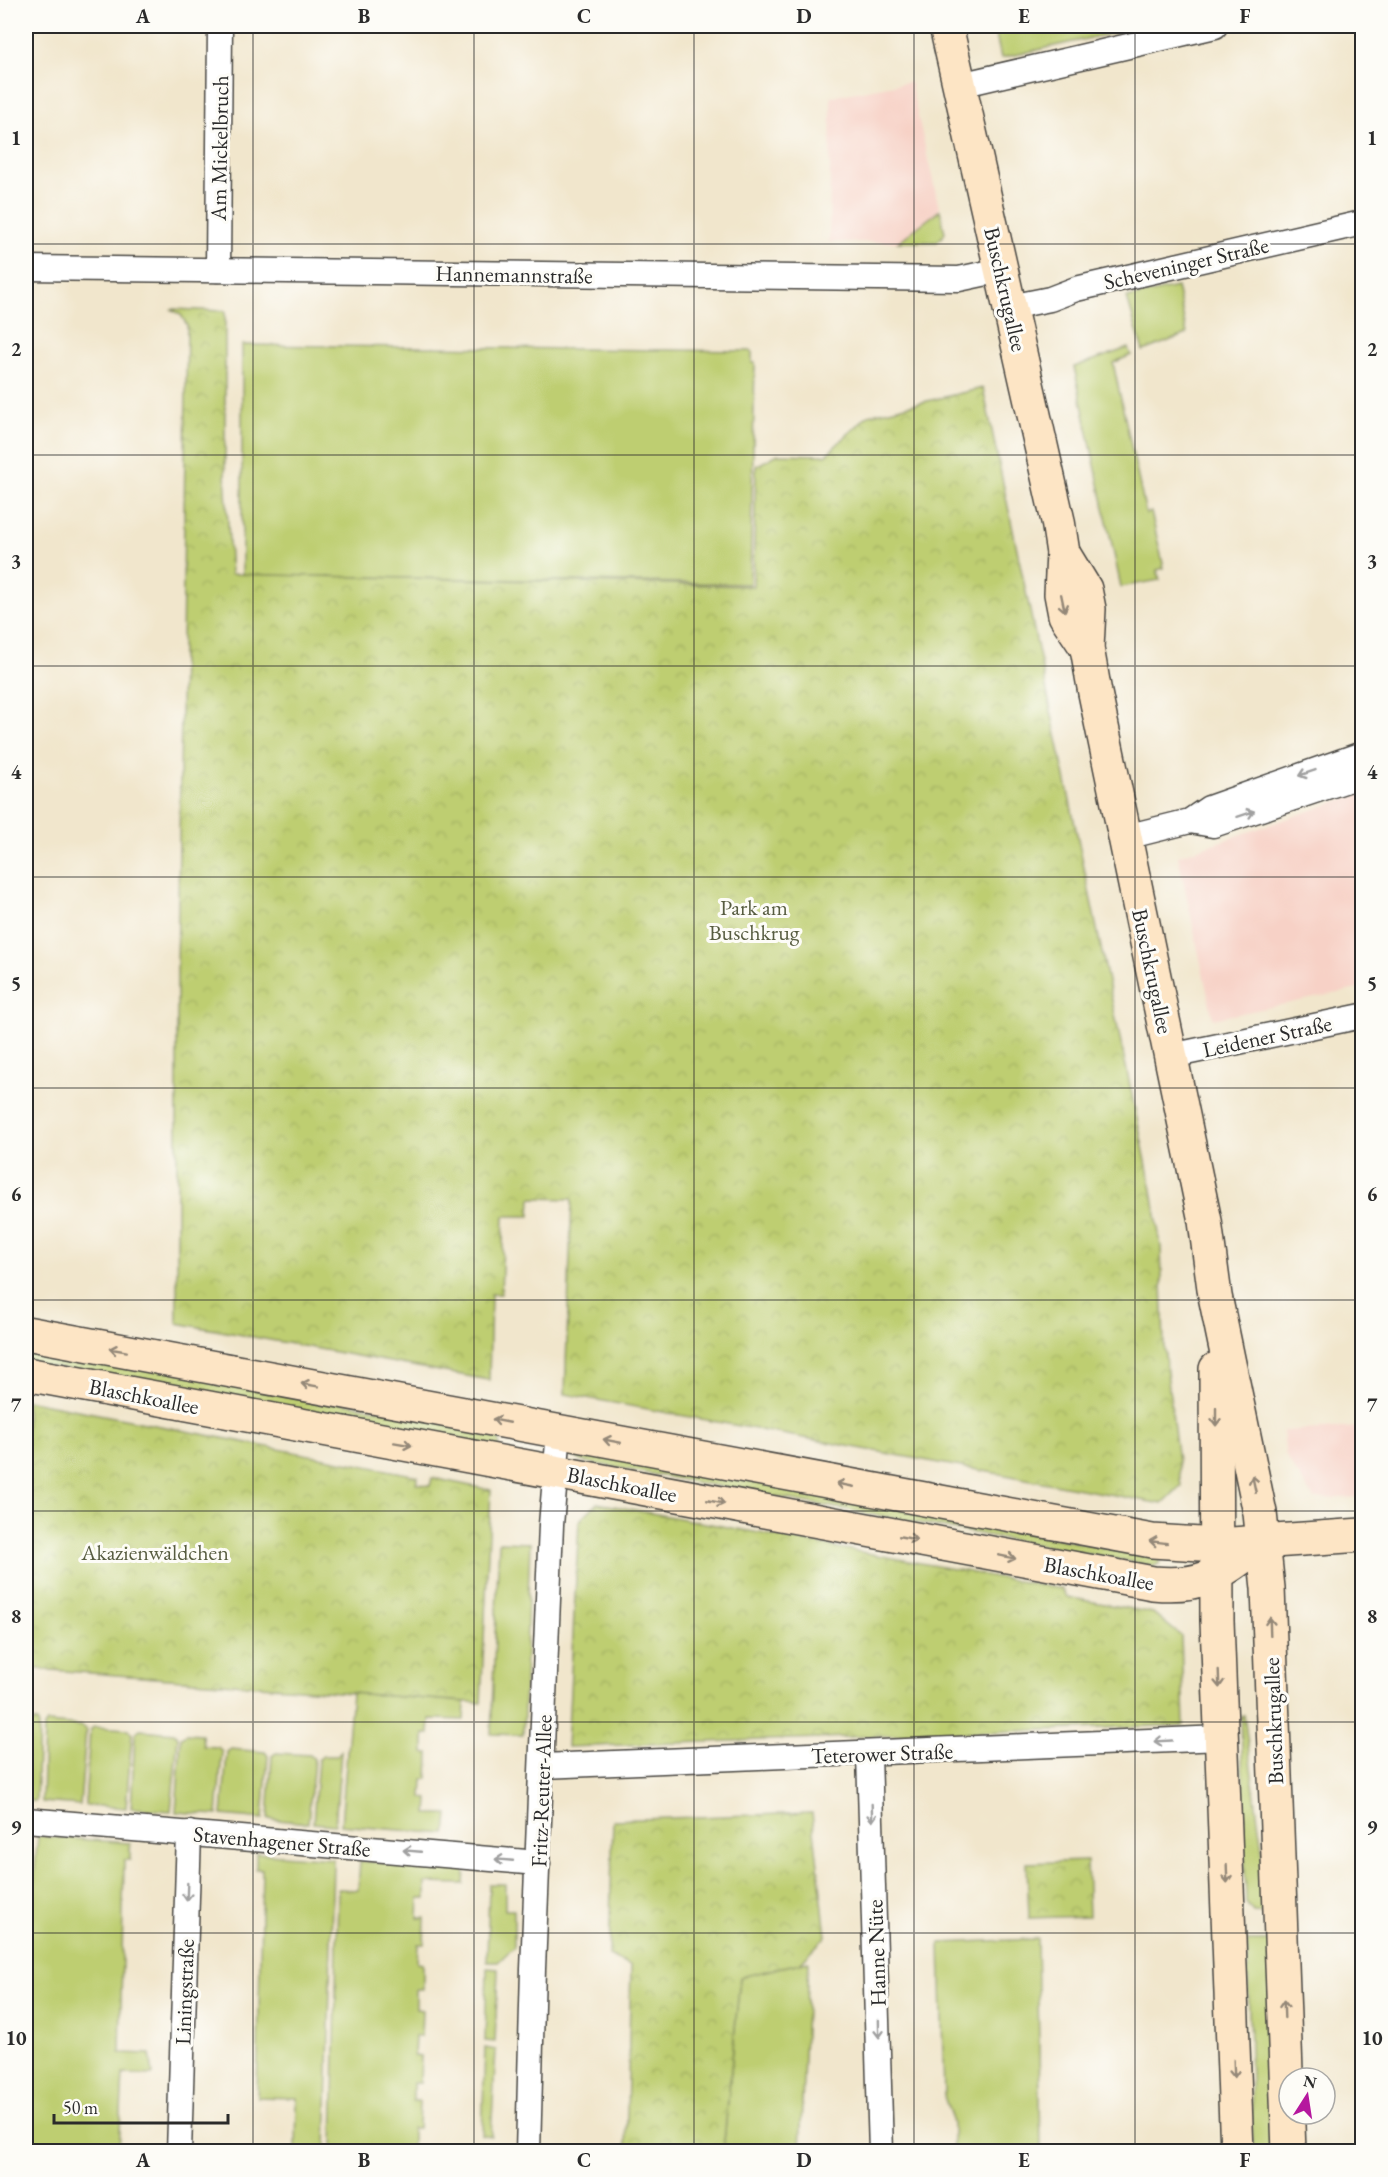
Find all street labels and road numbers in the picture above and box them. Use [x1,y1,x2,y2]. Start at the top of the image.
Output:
street label: Am Mickelbruch [204,75,235,222]
street label: Buschkrugallee [977,224,1034,355]
street label: Scheveninger Straße [1101,230,1272,297]
street label: Hannemannstraße [435,259,593,290]
street label: Buschkrugallee [1125,906,1180,1037]
street label: Leidener Straße [1200,1009,1335,1064]
street label: Blaschkoallee [86,1372,202,1421]
street label: Blaschkoallee [564,1460,680,1509]
street label: Blaschkoallee [1042,1550,1157,1598]
street label: Buschkrugallee [1257,1657,1290,1785]
street label: Fritz-Reuter-Allee [524,1714,559,1868]
street label: Teterower Straße [810,1737,954,1770]
street label: Stavenhagener Straße [192,1819,372,1864]
street label: Hanne Nüte [860,1898,893,2007]
street label: Liningstraße [168,1938,201,2046]

